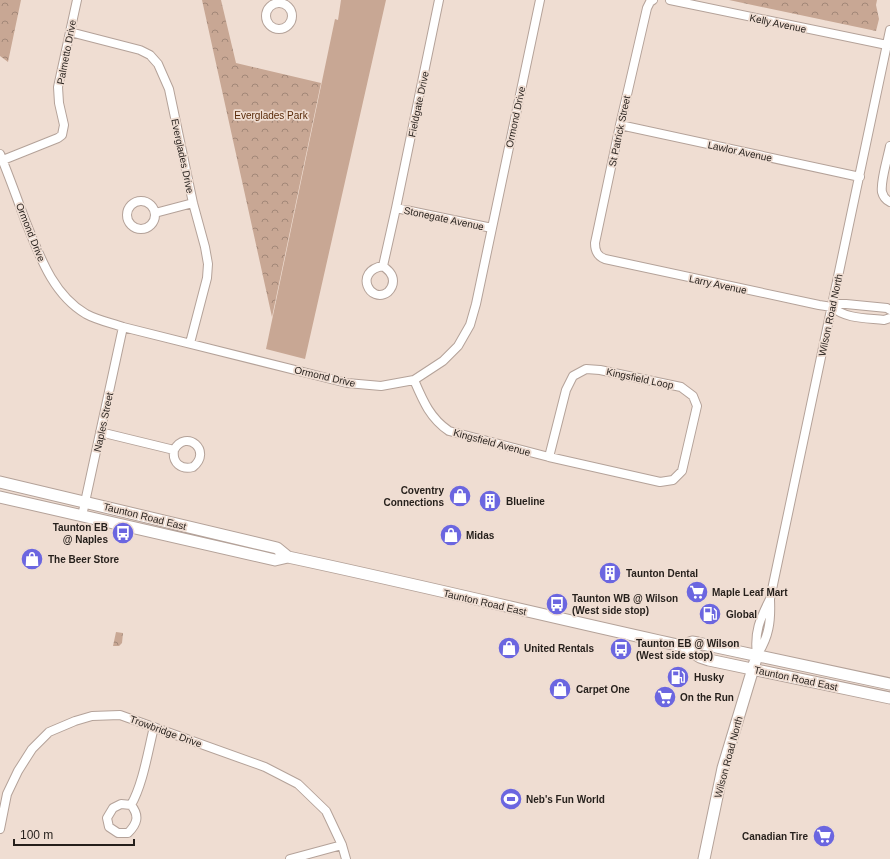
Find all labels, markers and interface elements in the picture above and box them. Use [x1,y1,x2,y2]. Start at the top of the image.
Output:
street label: Kelly Avenue [749,12,808,35]
street label: Palmetto Drive [55,18,78,85]
street label: Fieldgate Drive [406,70,431,138]
street label: Ormond Drive [504,85,527,149]
street label: St Patrick Street [607,94,632,168]
park label: Everglades Park [234,110,309,121]
street label: Everglades Drive [169,118,196,195]
street label: Lawlor Avenue [707,139,773,164]
street label: Ormond Drive [14,201,47,264]
street label: Stonegate Avenue [403,205,485,232]
street label: Larry Avenue [688,273,748,296]
street label: Wilson Road North [816,273,845,357]
street label: Ormond Drive [293,364,357,389]
street label: Kingsfield Loop [605,366,675,391]
street label: Naples Street [92,391,115,453]
street label: Kingsfield Avenue [452,427,532,458]
shop icon: Coventry Connections [447,483,473,509]
place label: Coventry Connections [383,485,444,508]
building icon: Blueline [477,488,503,514]
place label: Blueline [506,496,545,507]
street label: Taunton Road East [102,501,188,532]
bus stop icon: Taunton EB @ Naples [110,520,136,546]
place label: Taunton EB @ Naples [53,522,108,545]
shop icon: Midas [438,522,464,548]
place label: Midas [466,530,495,541]
shop icon: The Beer Store [19,546,45,572]
place label: The Beer Store [48,554,120,565]
building icon: Taunton Dental [597,560,623,586]
place label: Taunton Dental [626,568,698,579]
supermarket icon: Maple Leaf Mart [684,579,710,605]
place label: Maple Leaf Mart [712,587,788,598]
street label: Taunton Road East [442,588,528,617]
bus stop icon: Taunton WB @ Wilson (West side stop) [544,591,570,617]
place label: Taunton WB @ Wilson (West side stop) [572,593,678,616]
fuel station icon: Global [697,601,723,627]
place label: Global [726,609,757,620]
shop icon: United Rentals [496,635,522,661]
bus stop icon: Taunton EB @ Wilson (West side stop) [608,636,634,662]
place label: Taunton EB @ Wilson (West side stop) [636,638,739,661]
place label: United Rentals [524,643,594,654]
fuel station icon: Husky [665,664,691,690]
street label: Taunton Road East [753,664,839,693]
place label: Husky [694,672,724,683]
shop icon: Carpet One [547,676,573,702]
place label: Carpet One [576,684,630,695]
supermarket icon: On the Run [652,684,678,710]
place label: On the Run [680,692,734,703]
street label: Trowbridge Drive [128,713,204,750]
street label: Wilson Road North [712,715,745,799]
sports icon: Neb's Fun World [498,786,524,812]
place label: Neb's Fun World [526,794,605,805]
scale bar [14,821,134,847]
supermarket icon: Canadian Tire [811,823,837,849]
text: 100 m [20,828,53,842]
place label: Canadian Tire [742,831,808,842]

